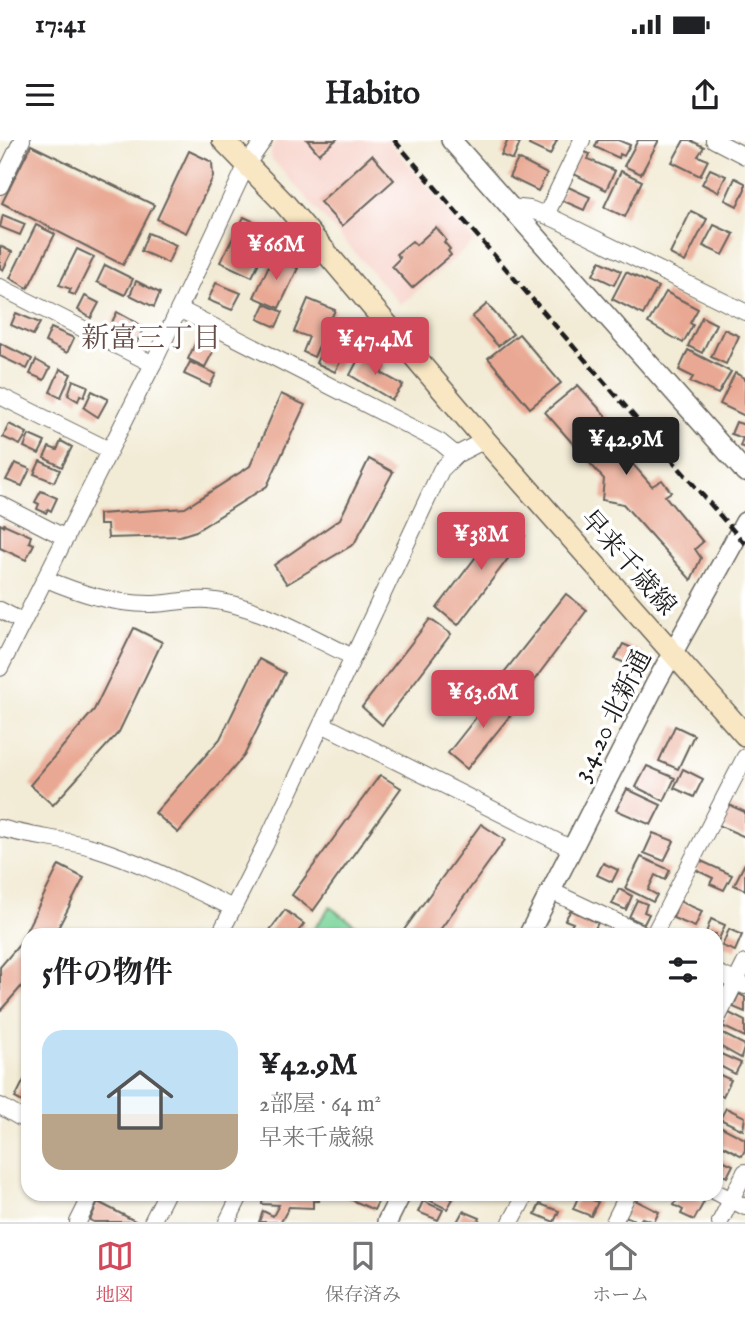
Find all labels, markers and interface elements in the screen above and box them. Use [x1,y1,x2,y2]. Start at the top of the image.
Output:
text: 17:41 [35,8,86,41]
text: Habito [325,74,420,115]
icon: menu [21,76,59,114]
icon: share [686,76,724,114]
pin: ¥66M [235,222,317,282]
text: ¥66M [247,230,305,259]
pin: ¥47.4M [318,317,432,377]
district label: 新富三丁目 [81,322,221,357]
text: ¥47.4M [337,325,413,354]
pin: ¥42.9M [569,418,683,477]
text: ¥42.9M [588,425,664,454]
street label: 早来千歳線 [573,503,683,623]
pin: ¥38M [440,512,522,572]
text: ¥38M [453,520,509,549]
street label: 3.4.20 北新通 [565,644,660,787]
pin: ¥63.6M [426,670,540,730]
text: ¥63.6M [447,678,519,707]
icon: filters [664,951,702,989]
text: 5件の物件 [42,955,173,993]
text: ¥42.9M [259,1047,357,1085]
icon: home [98,1058,182,1142]
text: 2部屋 · 64 m² [259,1090,381,1119]
text: 早来千歳線 [259,1124,374,1153]
tab: 地図 [96,1237,134,1308]
tab: 保存済み [325,1237,401,1308]
tab: ホーム [592,1237,649,1308]

